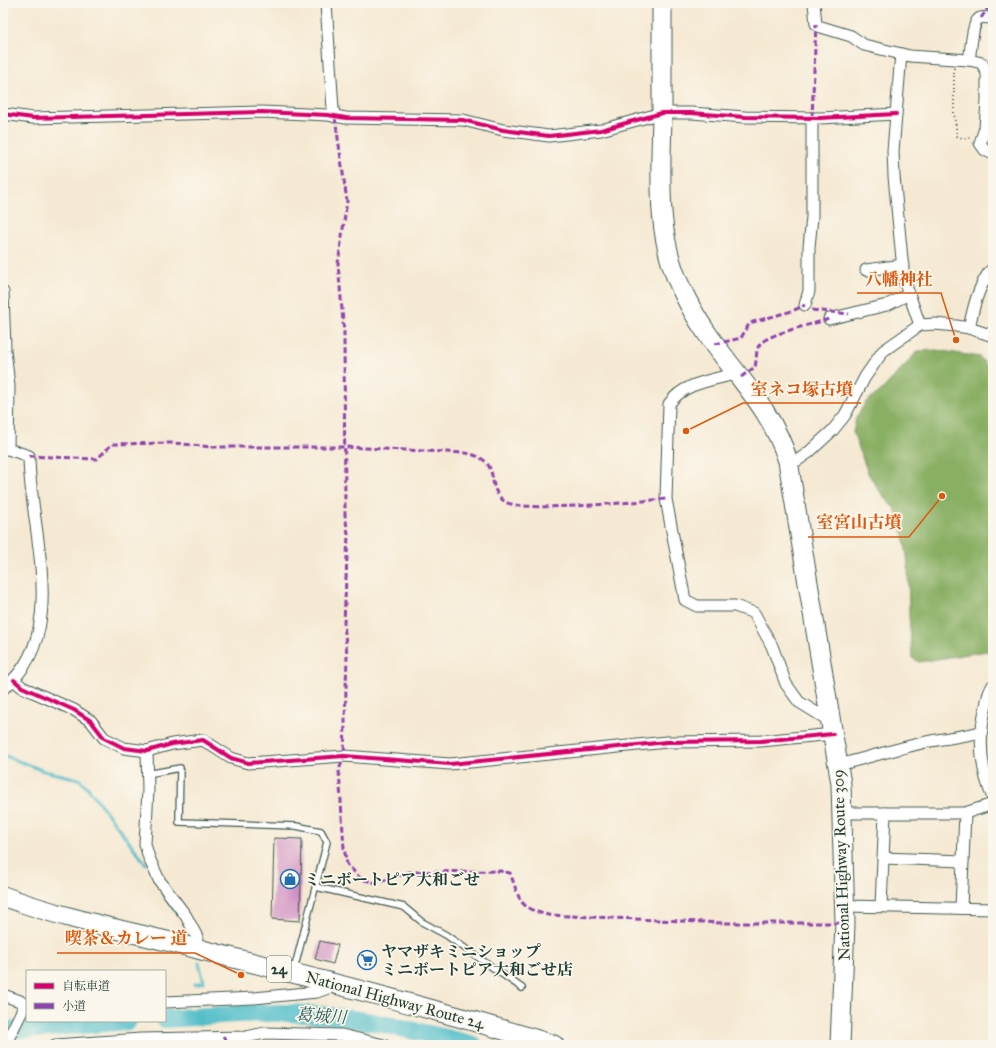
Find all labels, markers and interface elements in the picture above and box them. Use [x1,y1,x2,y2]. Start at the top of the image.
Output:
callout: 八幡神社 [857,264,941,293]
text: 八幡神社 [865,269,933,290]
callout: 室ネコ塚古墳 [743,374,861,403]
text: 室ネコ塚古墳 [751,379,853,400]
callout: 室宮山古墳 [808,508,909,537]
text: 室宮山古墳 [817,512,902,533]
street label: National Highway Route 309 [828,769,855,961]
shop icon: ミニボートピア大和ごせ [279,868,301,890]
place label: ミニボートピア大和ごせ [304,870,480,889]
callout: 喫茶＆カレー 道 [57,924,195,953]
text: 喫茶＆カレー 道 [65,928,187,949]
place label: ヤマザキミニショップ ミニボートピア大和ごせ店 [381,942,573,979]
supermarket icon: ヤマザキミニショップ ミニボートピア大和ごせ店 [356,949,378,971]
road number: 24 [267,956,291,982]
street label: National Highway Route 24 [303,967,487,1034]
legend [26,970,166,1022]
text: 自転車道 [62,979,110,993]
text: 小道 [62,999,86,1013]
water label: 葛城川 [295,1004,349,1028]

